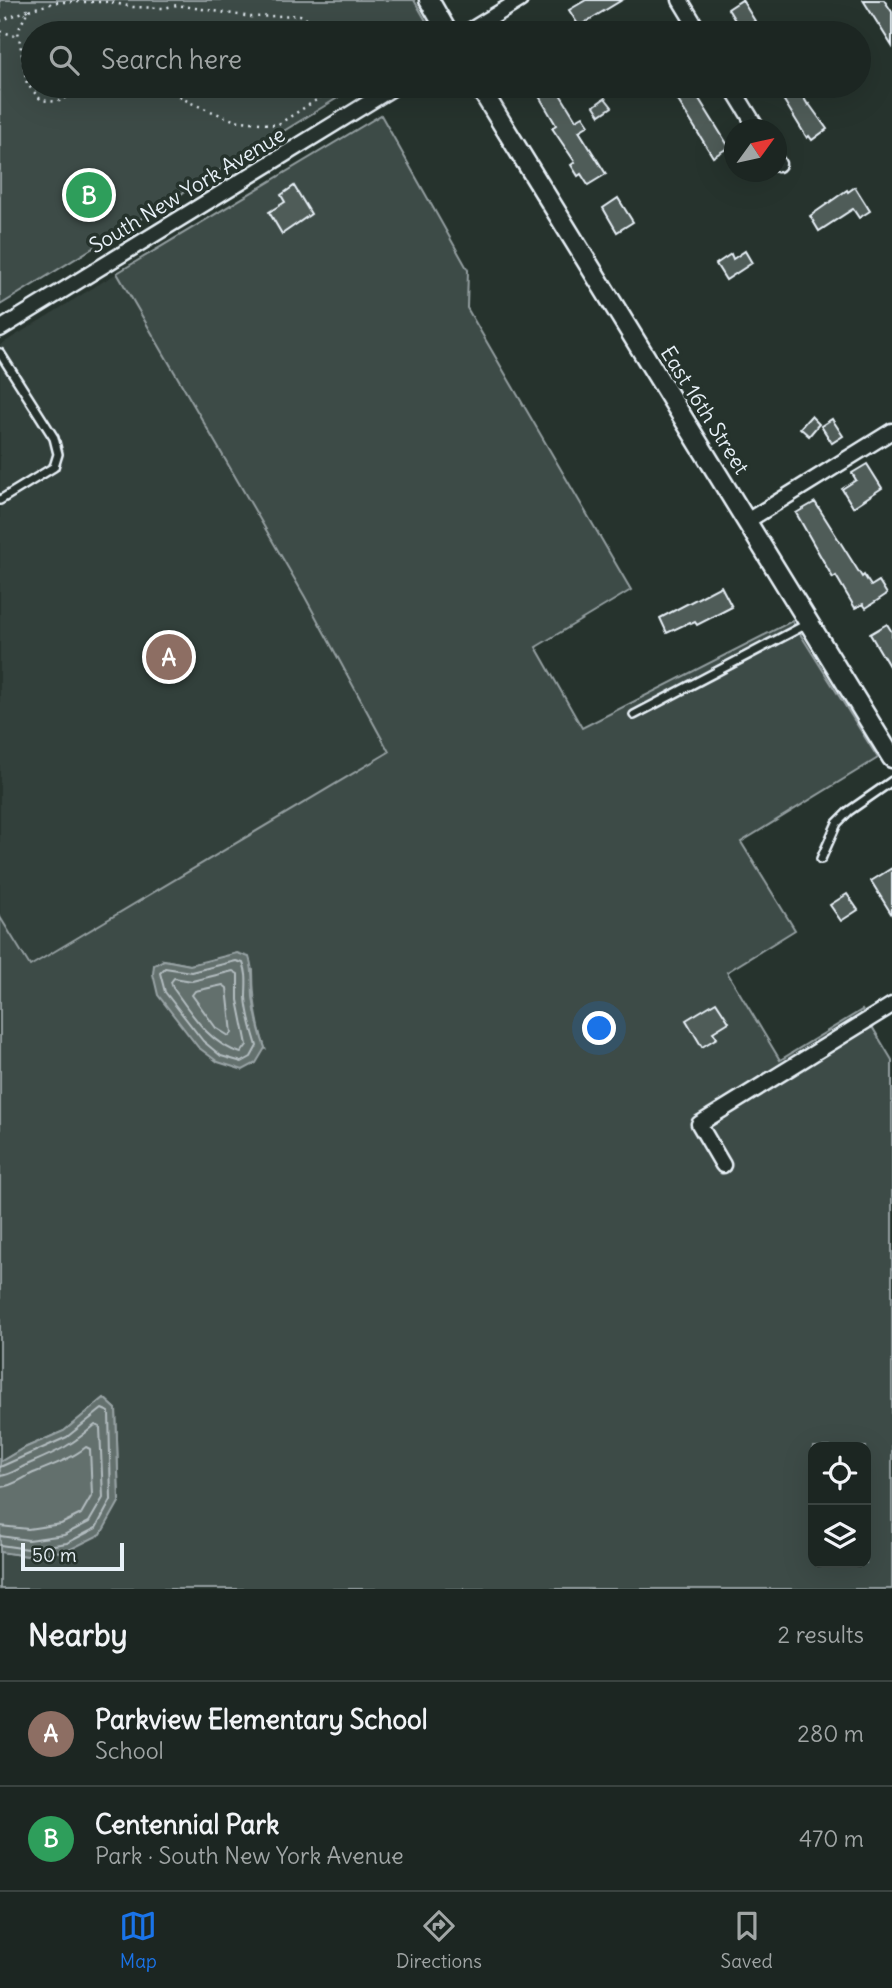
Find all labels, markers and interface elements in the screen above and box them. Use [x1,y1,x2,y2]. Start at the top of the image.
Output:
search box [21,21,871,98]
icon: search [45,41,83,79]
text: Search here [101,43,242,76]
north arrow [724,119,787,182]
street label: South New York Avenue [84,121,290,259]
pin: B [66,169,112,221]
street label: East 16th Street [655,341,755,479]
pin: A [146,631,192,683]
your location [582,1011,616,1045]
map controls [808,1442,871,1568]
button: locate [808,1442,871,1505]
button: layers [808,1505,871,1568]
scale bar [21,1540,124,1572]
text: 50 m [32,1543,77,1567]
text: Nearby [28,1616,128,1654]
text: 2 results [778,1620,864,1649]
text: Parkview Elementary School [95,1703,427,1736]
text: A [44,1719,58,1748]
text: 280 m [797,1719,864,1748]
text: School [95,1736,164,1765]
text: Centennial Park [95,1808,279,1841]
text: B [43,1824,59,1853]
text: 470 m [799,1824,864,1853]
text: Park · South New York Avenue [95,1841,404,1870]
tab: Map [119,1907,157,1973]
tab: Directions [396,1907,482,1973]
tab: Saved [721,1907,773,1973]

